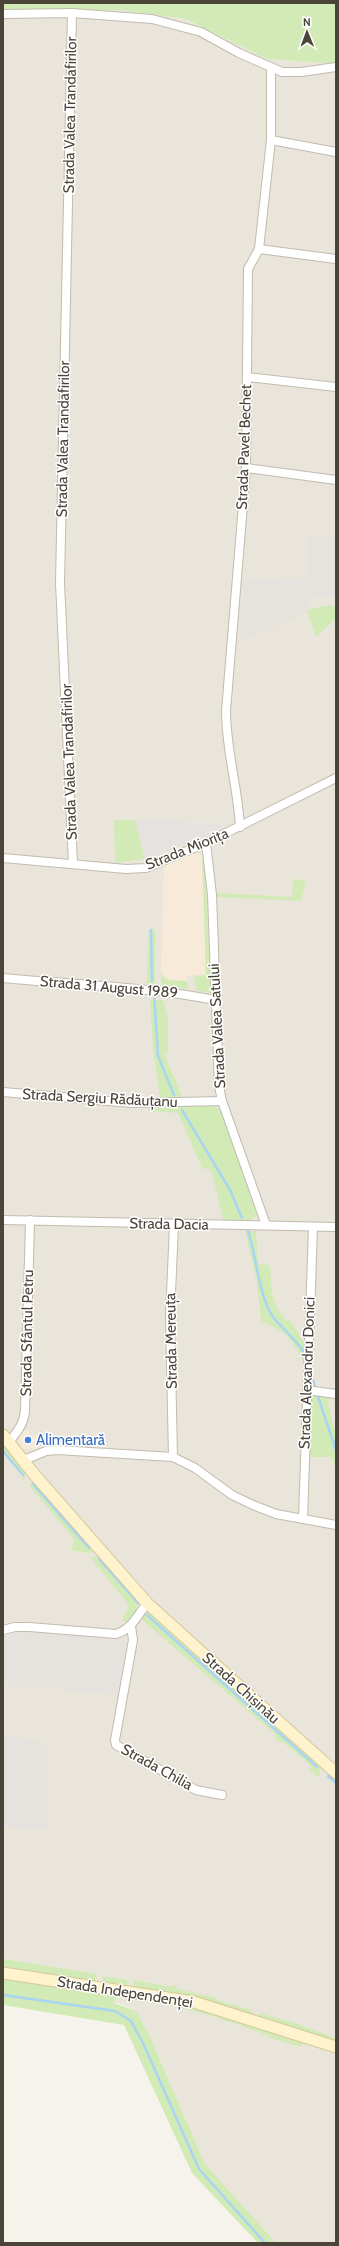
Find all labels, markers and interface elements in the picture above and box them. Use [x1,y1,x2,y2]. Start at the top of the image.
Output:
north arrow [287,12,327,52]
text: N [303,15,311,29]
street label: Strada Valea Trandafirilor [60,36,80,193]
street label: Strada Valea Trandafirilor [53,360,73,517]
street label: Strada Pavel Bechet [233,384,255,510]
street label: Strada Valea Trandafirilor [57,683,81,841]
street label: Strada Miorița [143,824,232,875]
street label: Strada Valea Satului [205,963,229,1089]
street label: Strada 31 August 1989 [39,972,179,1002]
street label: Strada Sergiu Rădăuțanu [22,1085,178,1112]
street label: Strada Dacia [129,1214,210,1234]
street label: Strada Sfântul Petru [17,1269,37,1397]
street label: Strada Mereuța [161,1292,182,1389]
street label: Strada Alexandru Donici [295,1297,319,1449]
place label: Alimentară [36,1431,106,1449]
marker: Alimentară [23,1435,33,1445]
street label: Strada Chișinău [198,1649,283,1728]
street label: Strada Chilia [118,1740,197,1794]
street label: Strada Independenței [56,1972,194,2013]

